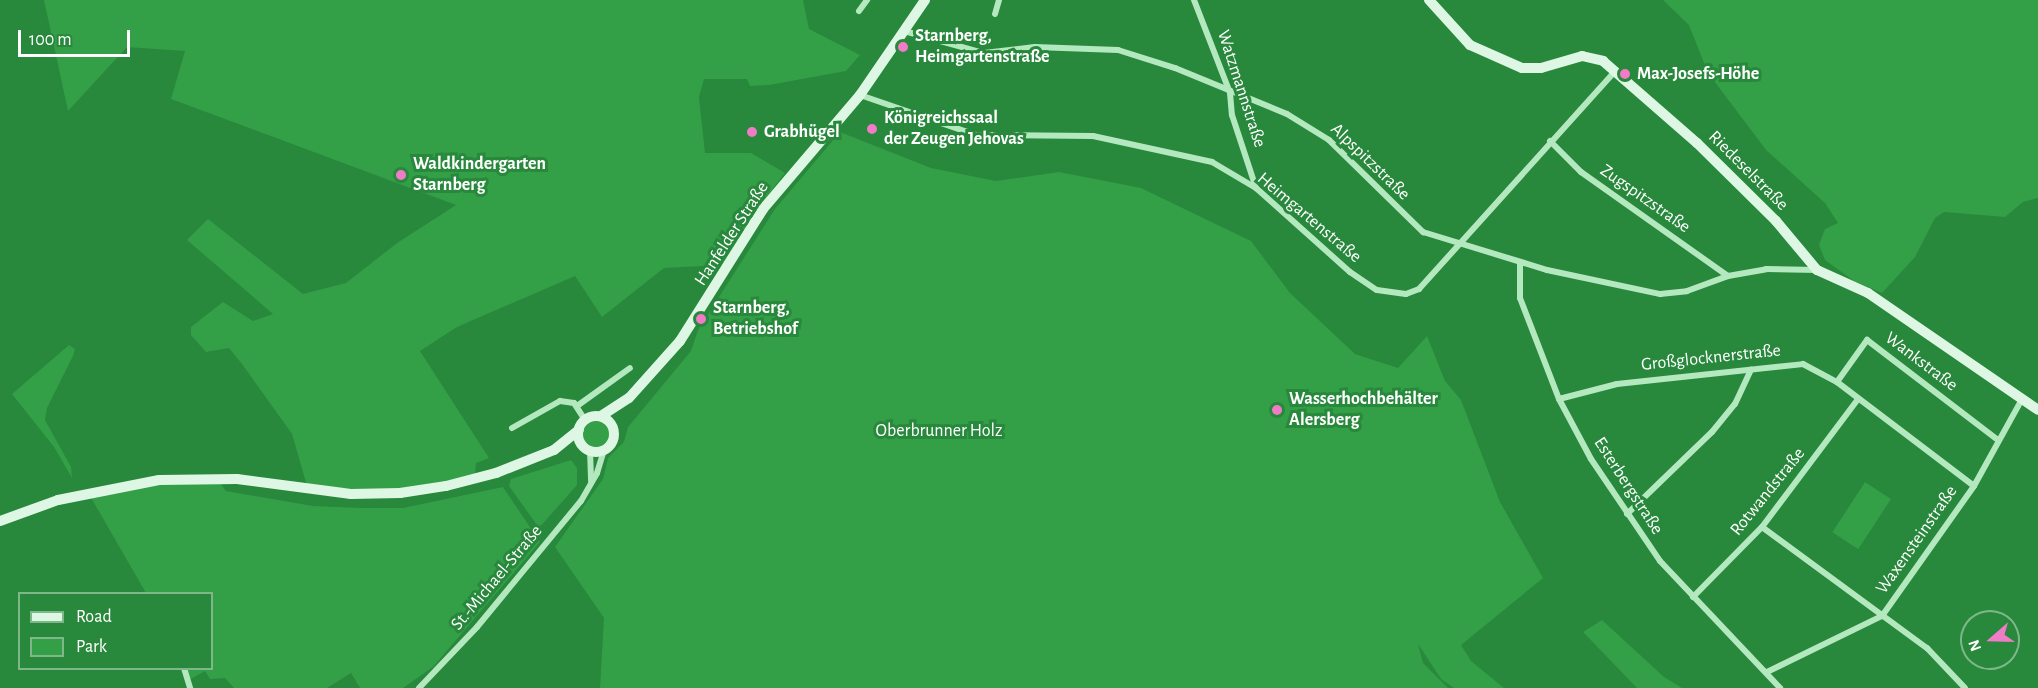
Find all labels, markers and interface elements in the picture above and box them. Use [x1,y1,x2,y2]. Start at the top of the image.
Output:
scale bar [21,18,134,56]
place label: Starnberg, Heimgartenstraße [915,26,1050,68]
street label: Watzmannstraße [1212,28,1270,150]
text: 100 m [29,31,72,49]
marker: Starnberg, Heimgartenstraße [896,40,910,54]
place label: Max-Josefs-Höhe [1637,63,1759,85]
marker: Max-Josefs-Höhe [1618,67,1632,81]
place label: Königreichssaal der Zeugen Jehovas [884,108,1024,150]
street label: Alpspitzstraße [1326,119,1414,205]
place label: Grabhügel [764,121,840,143]
marker: Königreichssaal der Zeugen Jehovas [865,122,879,136]
marker: Grabhügel [745,125,759,139]
street label: Riedeselstraße [1703,126,1793,216]
place label: Waldkindergarten Starnberg [413,154,546,196]
street label: Zugspitzstraße [1596,160,1694,238]
marker: Waldkindergarten Starnberg [394,168,408,182]
street label: Heimgartenstraße [1253,168,1365,268]
street label: Hanfelder Straße [690,178,774,290]
place label: Starnberg, Betriebshof [713,298,798,340]
marker: Starnberg, Betriebshof [694,312,708,326]
street label: Wankstraße [1880,328,1962,396]
street label: Großglocknerstraße [1640,340,1782,376]
place label: Wasserhochbehälter Alersberg [1289,389,1438,432]
marker: Wasserhochbehälter Alersberg [1270,403,1284,417]
park label: Oberbrunner Holz [876,420,1002,442]
street label: Esterbergstraße [1589,433,1667,539]
street label: Rotwandstraße [1726,444,1810,540]
street label: Waxensteinstraße [1872,482,1962,598]
street label: St.-Michael-Straße [447,521,547,635]
legend [18,592,213,670]
text: Road [76,608,112,626]
north arrow [1960,610,2020,670]
text: Park [76,638,107,656]
text: N [1966,638,1984,653]

